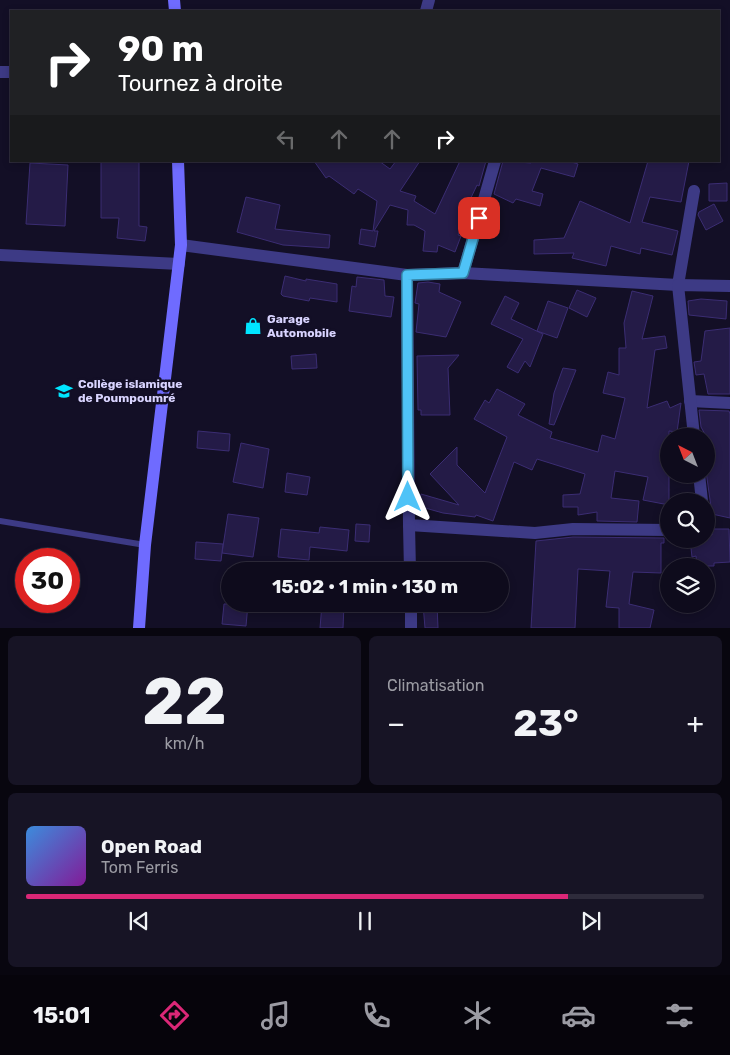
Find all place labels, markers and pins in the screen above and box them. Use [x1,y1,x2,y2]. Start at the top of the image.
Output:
pin [458,197,500,239]
place label: Garage Automobile [267,312,336,340]
shop icon: Garage Automobile [243,316,263,336]
place label: Collège islamique de Poumpoumré [78,377,182,405]
school or university icon: Collège islamique de Poumpoumré [54,381,74,401]

